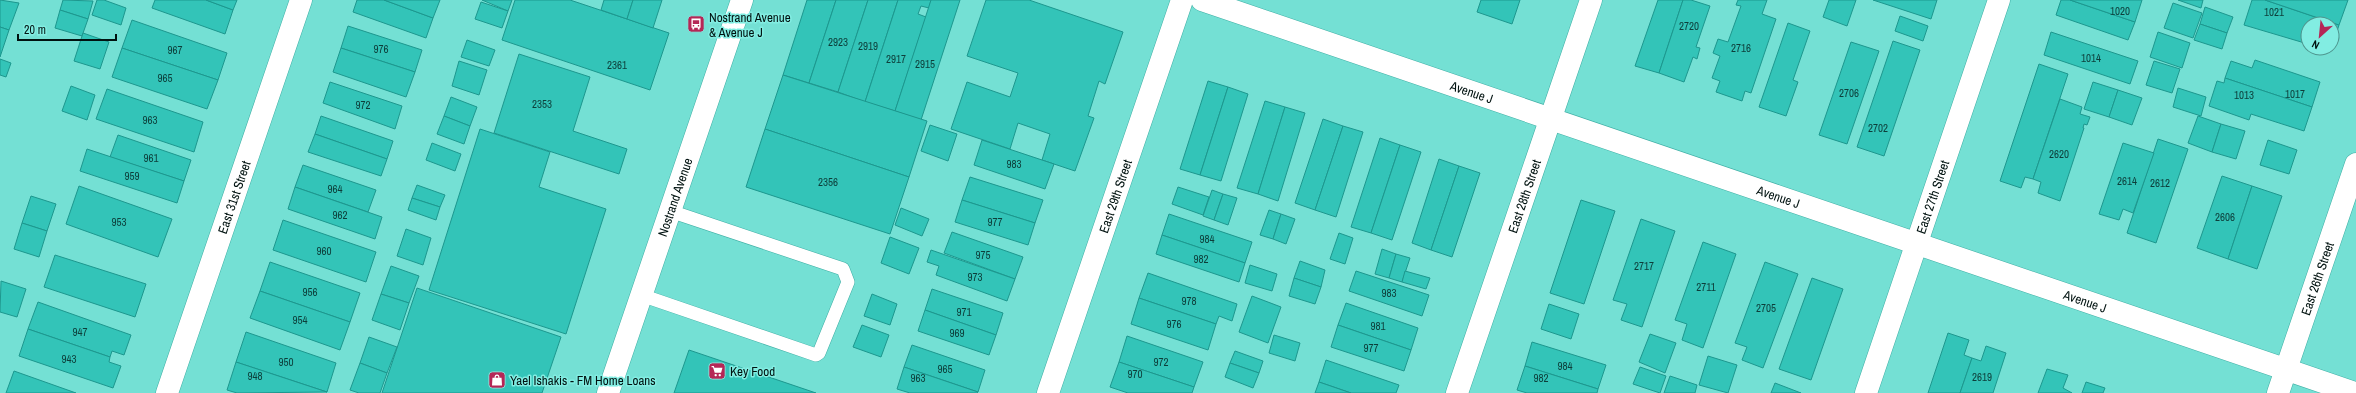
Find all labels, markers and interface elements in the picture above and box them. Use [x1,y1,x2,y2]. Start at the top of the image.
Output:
house number: 1020 [2110,4,2130,18]
house number: 1021 [2264,5,2284,19]
place label: Nostrand Avenue & Avenue J [709,9,791,41]
bus stop icon: Nostrand Avenue & Avenue J [686,14,706,34]
scale bar [18,16,116,42]
north arrow [2300,16,2340,56]
house number: 2720 [1679,19,1699,33]
text: 20 m [24,22,46,38]
house number: 2923 [828,35,848,49]
text: N [2309,37,2322,53]
house number: 2919 [858,39,878,53]
house number: 2716 [1731,41,1751,55]
house number: 976 [373,42,389,56]
house number: 967 [167,43,183,57]
house number: 1014 [2081,51,2101,65]
house number: 2917 [886,52,906,66]
house number: 2915 [915,57,935,71]
house number: 2361 [607,58,627,72]
house number: 965 [157,71,173,85]
street label: Avenue J [1447,77,1495,108]
house number: 2706 [1839,86,1859,100]
house number: 1017 [2285,87,2305,101]
house number: 1013 [2234,88,2254,102]
house number: 2353 [532,97,552,111]
house number: 972 [355,98,371,112]
house number: 963 [142,113,158,127]
house number: 2702 [1868,121,1888,135]
house number: 2620 [2049,147,2069,161]
house number: 961 [143,151,159,165]
street label: Nostrand Avenue [654,156,697,239]
house number: 983 [1006,157,1022,171]
street label: East 29th Street [1095,157,1136,235]
street label: East 28th Street [1504,157,1545,235]
street label: East 31st Street [214,158,255,236]
street label: East 27th Street [1913,158,1953,236]
house number: 959 [124,169,140,183]
house number: 2614 [2117,174,2137,188]
house number: 2356 [818,175,838,189]
house number: 2612 [2150,176,2170,190]
street label: Avenue J [1754,181,1802,212]
house number: 964 [327,182,343,196]
house number: 962 [332,208,348,222]
house number: 2606 [2215,210,2235,224]
house number: 953 [111,215,127,229]
house number: 977 [987,215,1003,229]
house number: 984 [1199,232,1215,246]
street label: East 26th Street [2297,240,2338,318]
house number: 960 [316,244,332,258]
house number: 975 [975,248,991,262]
house number: 982 [1193,252,1209,266]
house number: 2717 [1634,259,1654,273]
house number: 973 [967,270,983,284]
house number: 2711 [1696,280,1716,294]
house number: 956 [302,285,318,299]
house number: 983 [1381,286,1397,300]
street label: Avenue J [2060,286,2109,317]
house number: 978 [1181,294,1197,308]
house number: 2705 [1756,301,1776,315]
house number: 971 [956,305,972,319]
house number: 954 [292,313,308,327]
house number: 976 [1166,317,1182,331]
house number: 981 [1370,319,1386,333]
house number: 947 [72,325,88,339]
house number: 969 [949,326,965,340]
house number: 977 [1363,341,1379,355]
house number: 943 [61,352,77,366]
house number: 950 [278,355,294,369]
house number: 972 [1153,355,1169,369]
house number: 984 [1557,359,1573,373]
supermarket icon: Key Food [707,361,727,381]
house number: 965 [937,362,953,376]
place label: Key Food [730,363,775,380]
house number: 970 [1127,367,1143,381]
house number: 948 [247,369,263,383]
shop icon: Yael Ishakis - FM Home Loans [487,370,507,390]
house number: 2619 [1972,370,1992,384]
house number: 963 [910,371,926,385]
house number: 982 [1533,371,1549,385]
place label: Yael Ishakis - FM Home Loans [510,372,656,389]

